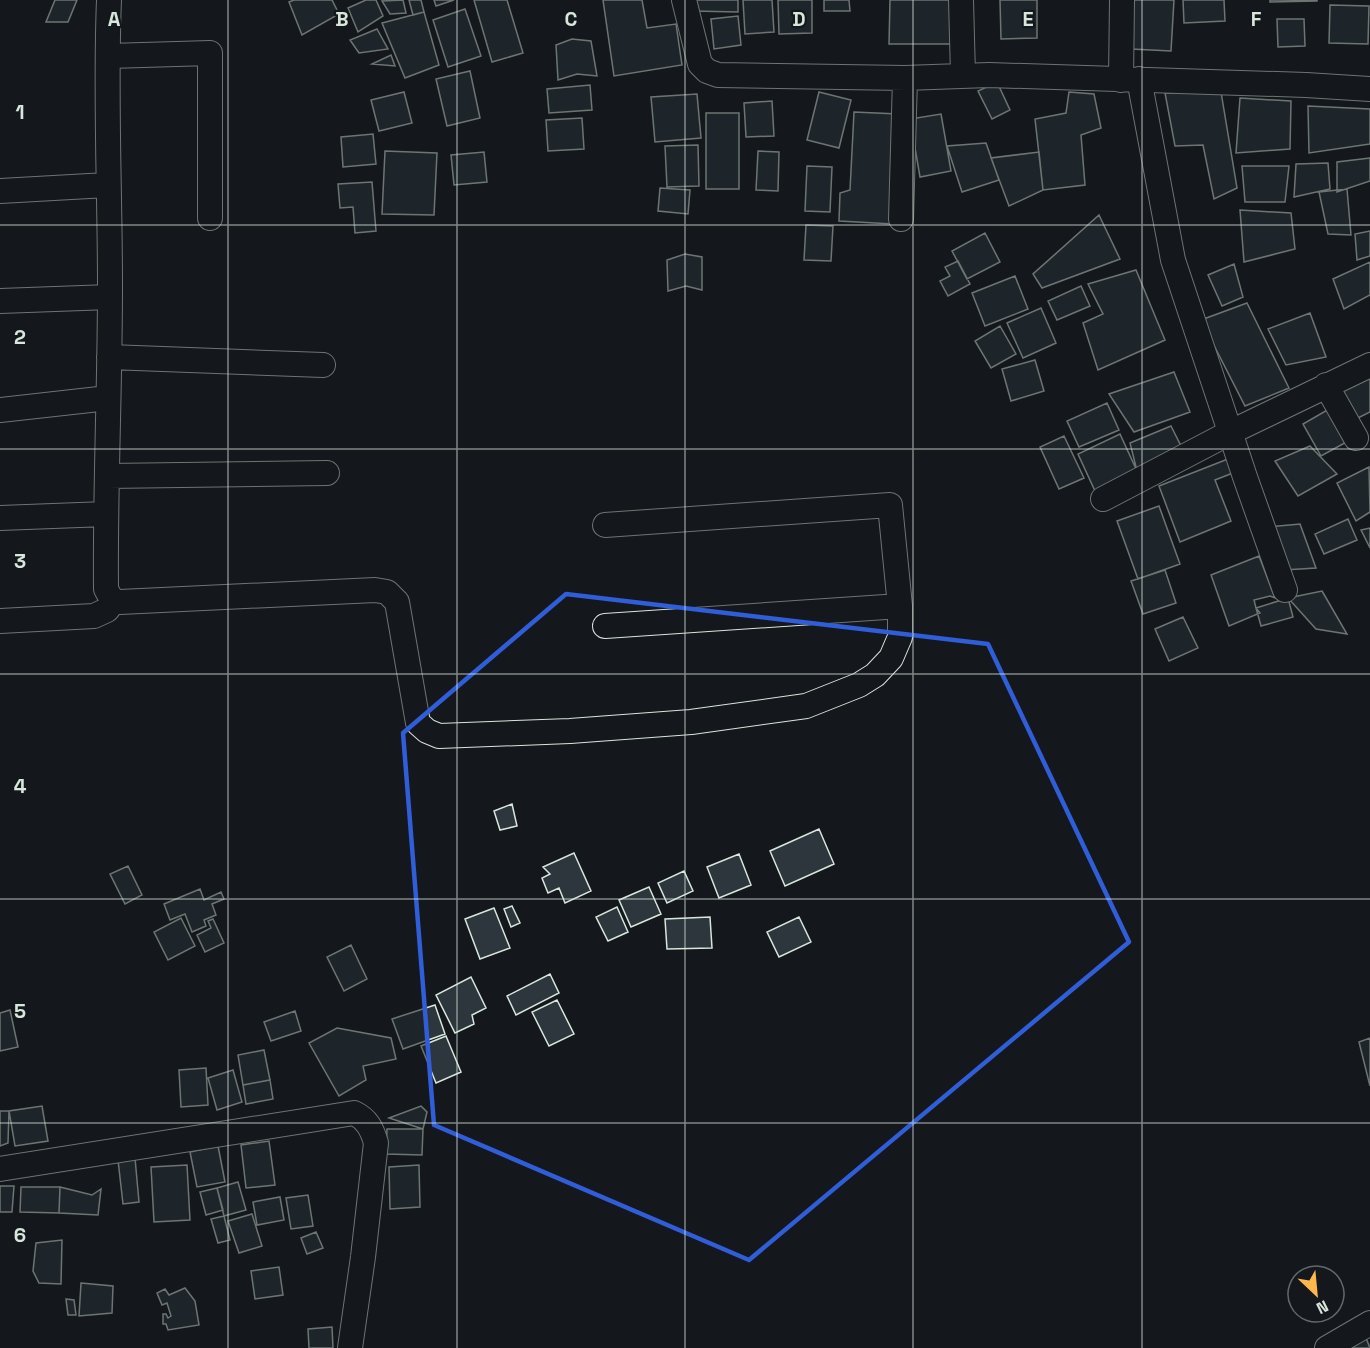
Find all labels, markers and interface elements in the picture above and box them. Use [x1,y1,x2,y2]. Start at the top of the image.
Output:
text: A [108,6,121,32]
text: B [335,6,349,32]
text: C [565,6,578,32]
text: D [792,6,806,32]
text: E [1022,6,1034,32]
text: F [1251,6,1262,32]
text: 1 [15,99,25,125]
text: 2 [14,324,26,350]
text: 3 [14,548,26,574]
text: 4 [14,773,27,799]
text: 5 [14,998,26,1024]
text: 6 [14,1222,26,1248]
north arrow [1286,1264,1346,1324]
text: N [1313,1295,1332,1319]

